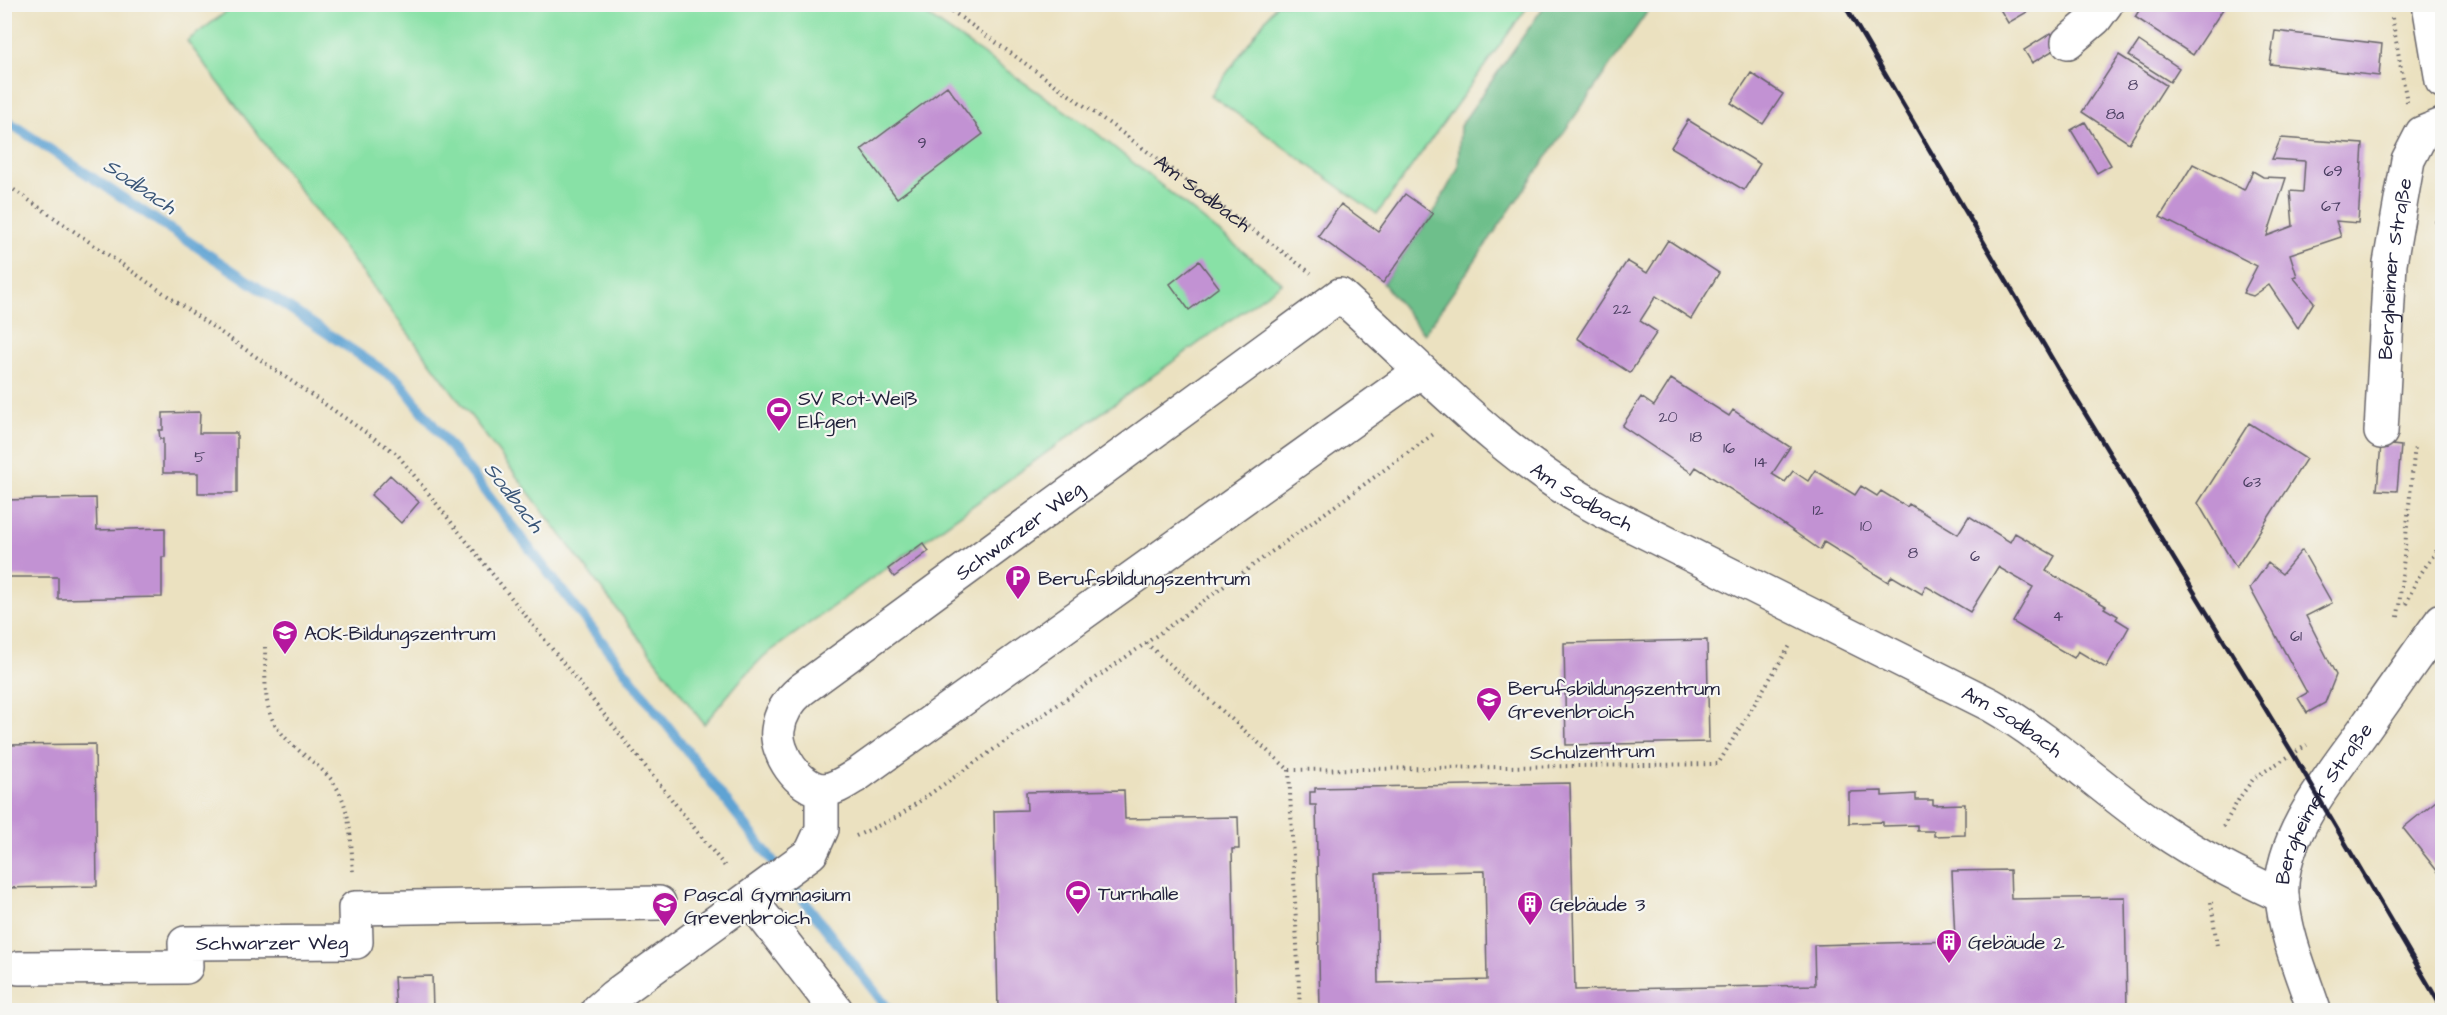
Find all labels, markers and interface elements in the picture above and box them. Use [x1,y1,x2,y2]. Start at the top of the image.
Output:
house number: 8 [2128,74,2138,96]
house number: 8a [2106,103,2124,125]
house number: 9 [917,132,927,154]
street label: Am Sodbach [1148,148,1257,239]
water label: Sodbach [98,151,183,222]
house number: 69 [2323,160,2343,182]
street label: Bergheimer Straße [2372,176,2420,360]
house number: 67 [2321,195,2341,217]
house number: 22 [1613,298,1631,320]
place label: SV Rot-Weiß Elfgen [798,385,918,437]
sports icon: SV Rot-Weiß Elfgen [764,395,794,433]
house number: 20 [1658,406,1678,428]
house number: 18 [1690,426,1702,448]
house number: 16 [1723,437,1735,459]
house number: 5 [194,446,206,468]
house number: 14 [1755,451,1768,473]
water label: Sodbach [477,456,551,540]
street label: Am Sodbach [1524,456,1637,539]
house number: 63 [2243,471,2261,493]
street label: Schwarzer Weg [950,475,1090,588]
house number: 12 [1812,499,1824,521]
house number: 10 [1860,515,1872,537]
house number: 8 [1908,542,1918,564]
house number: 6 [1970,545,1980,567]
parking icon: Berufsbildungszentrum [1003,563,1033,601]
place label: Berufsbildungszentrum [1038,565,1250,594]
house number: 4 [2053,605,2064,627]
school or university icon: AOK-Bildungszentrum [270,618,300,656]
place label: AOK-Bildungszentrum [304,620,496,649]
house number: 61 [2290,625,2302,647]
place label: Berufsbildungszentrum Grevenbroich [1508,675,1720,726]
street label: Am Sodbach [1957,680,2068,764]
school or university icon: Berufsbildungszentrum Grevenbroich [1474,685,1504,723]
street label: Bergheimer Straße [2269,717,2380,886]
street label: Schulzentrum [1530,737,1655,767]
sports icon: Turnhalle [1063,878,1093,916]
place label: Turnhalle [1098,880,1179,908]
place label: Pascal Gymnasium Grevenbroich [684,881,851,932]
building icon: Gebäude 3 [1515,889,1545,927]
school or university icon: Pascal Gymnasium Grevenbroich [650,890,680,928]
place label: Gebäude 3 [1550,891,1646,919]
building icon: Gebäude 2 [1934,927,1964,965]
street label: Schwarzer Weg [196,929,348,958]
place label: Gebäude 2 [1968,929,2065,957]

